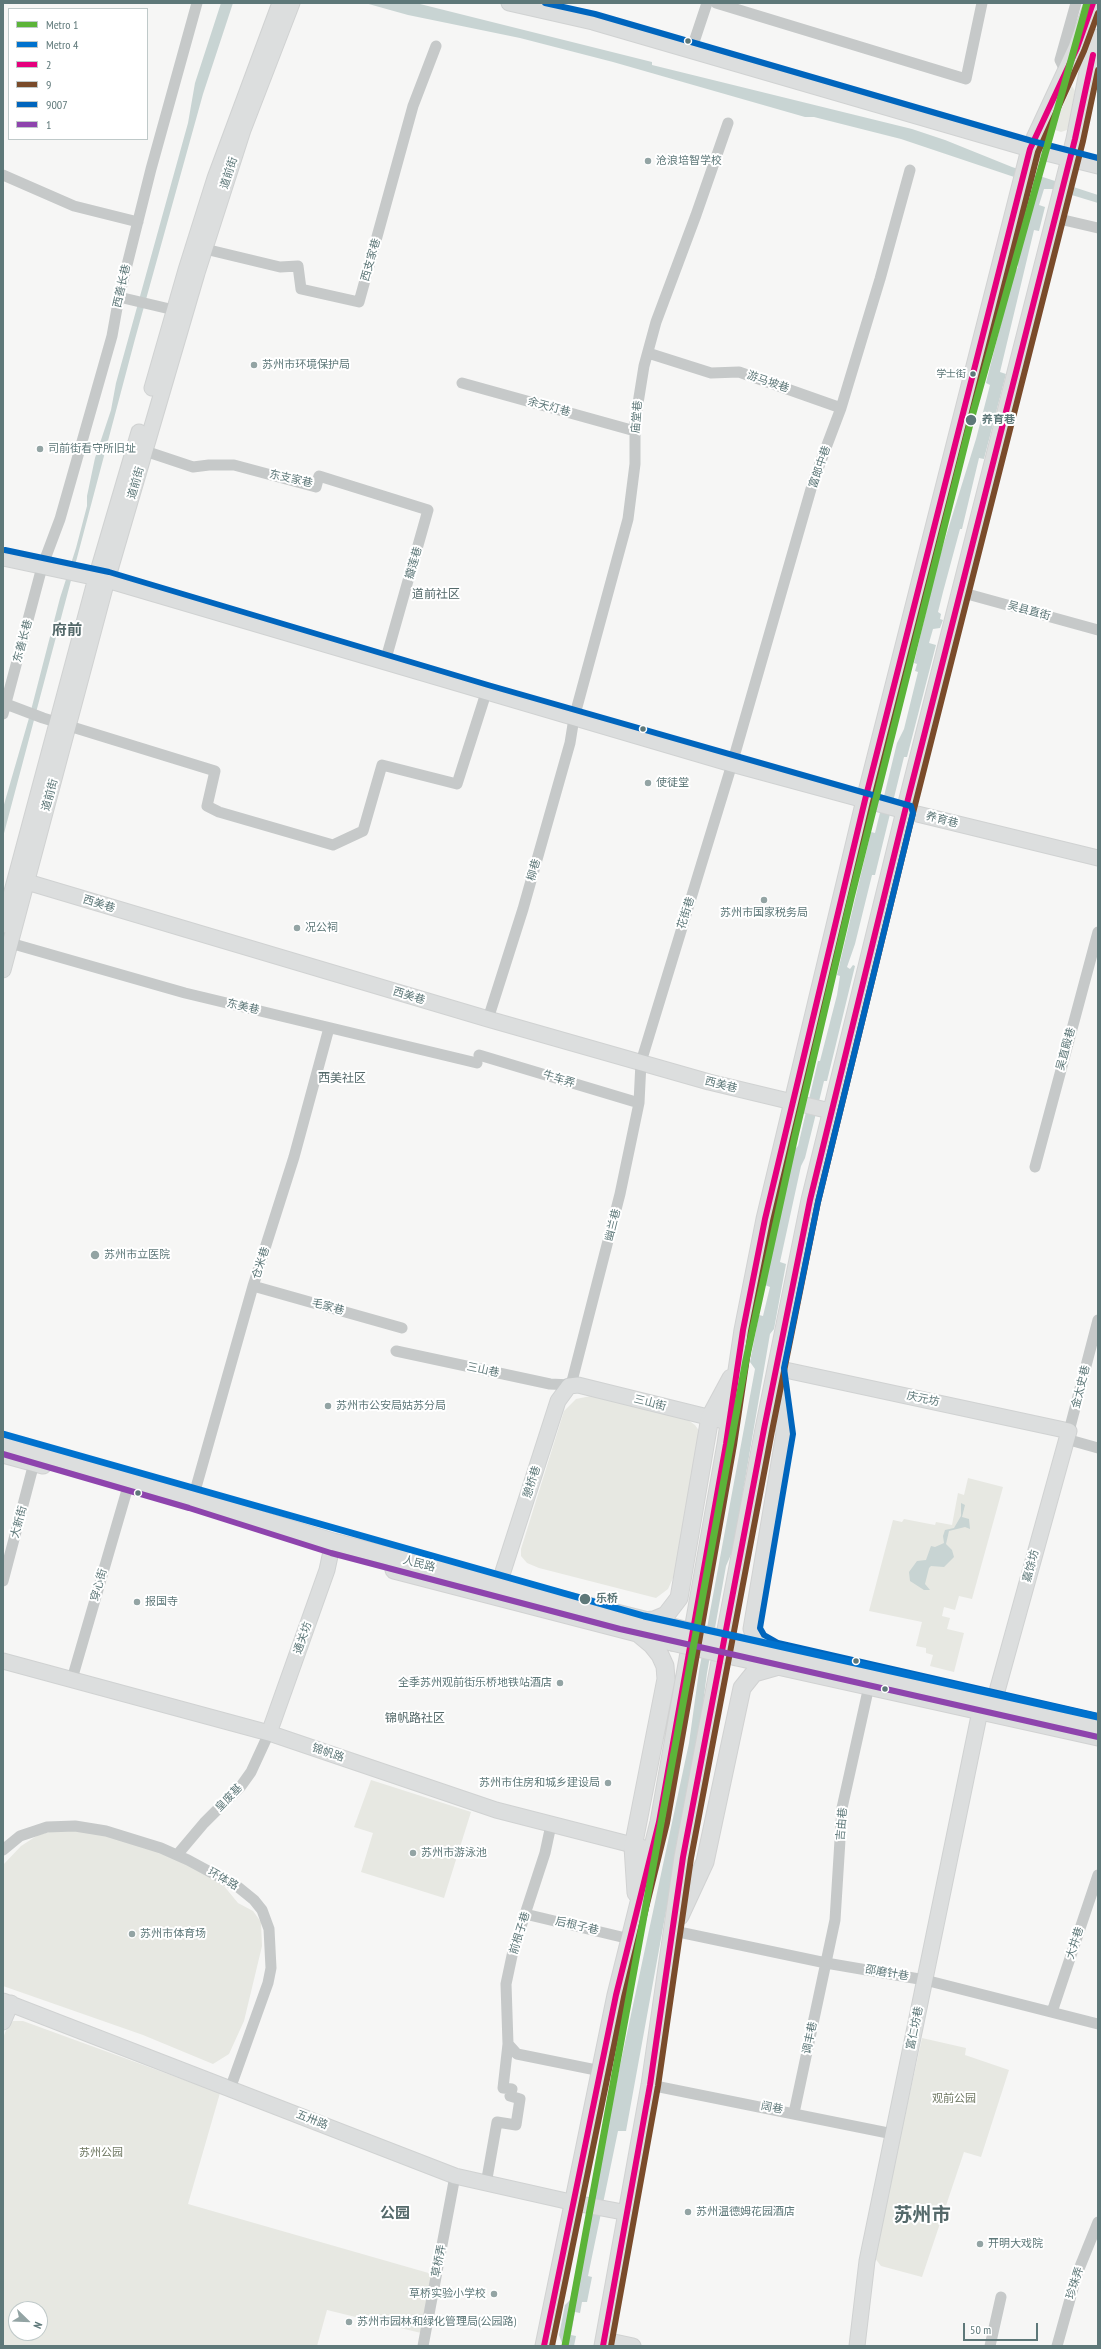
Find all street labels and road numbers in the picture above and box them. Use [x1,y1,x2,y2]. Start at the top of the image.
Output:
street label: 道前街 [218,155,240,191]
street label: 西支家巷 [359,237,383,283]
street label: 西善长巷 [111,263,133,309]
street label: 游马坡巷 [745,369,791,395]
street label: 余天灯巷 [526,395,572,419]
street label: 庙堂巷 [629,400,645,434]
street label: 富郎中巷 [807,444,833,490]
street label: 道前街 [125,465,147,501]
street label: 东支家巷 [268,468,314,490]
street label: 瓣莲巷 [403,545,425,581]
street label: 吴县直街 [1006,599,1052,623]
street label: 东善长巷 [11,618,35,664]
street label: 道前街 [39,777,61,813]
street label: 养育巷 [924,810,960,830]
street label: 柳巷 [525,858,543,882]
street label: 西美巷 [81,893,117,915]
street label: 花街巷 [675,895,697,931]
street label: 西美巷 [391,985,427,1007]
street label: 东美巷 [225,997,261,1017]
street label: 吴直殿巷 [1054,1026,1078,1072]
street label: 牛车弄 [541,1068,577,1090]
street label: 西美巷 [703,1075,739,1095]
street label: 幽兰巷 [603,1207,623,1243]
street label: 仓米巷 [250,1245,272,1281]
street label: 毛家巷 [310,1296,346,1318]
street label: 三山巷 [465,1360,501,1380]
street label: 金太史巷 [1069,1364,1093,1410]
street label: 庆元坊 [905,1389,941,1409]
street label: 三山街 [632,1393,668,1413]
street label: 憩桥巷 [521,1464,543,1500]
street label: 大新街 [8,1504,30,1540]
street label: 嘉馀坊 [1020,1548,1042,1584]
street label: 人民路 [401,1554,437,1574]
street label: 穿心街 [88,1567,110,1603]
street label: 通关坊 [291,1620,315,1656]
street label: 锦帆路 [310,1741,346,1765]
street label: 皇废基 [213,1782,245,1814]
street label: 吉由巷 [834,1807,850,1841]
street label: 环体路 [205,1865,241,1893]
street label: 前根子巷 [507,1910,533,1956]
street label: 后根子巷 [554,1915,600,1937]
street label: 大井巷 [1064,1925,1086,1961]
street label: 邵磨针巷 [864,1963,910,1983]
street label: 富仁坊巷 [904,2005,926,2051]
street label: 调丰巷 [800,2020,820,2056]
street label: 阔巷 [760,2099,784,2117]
street label: 五卅路 [294,2108,330,2132]
street label: 草桥弄 [429,2244,449,2278]
street label: 珍珠弄 [1064,2265,1086,2301]

